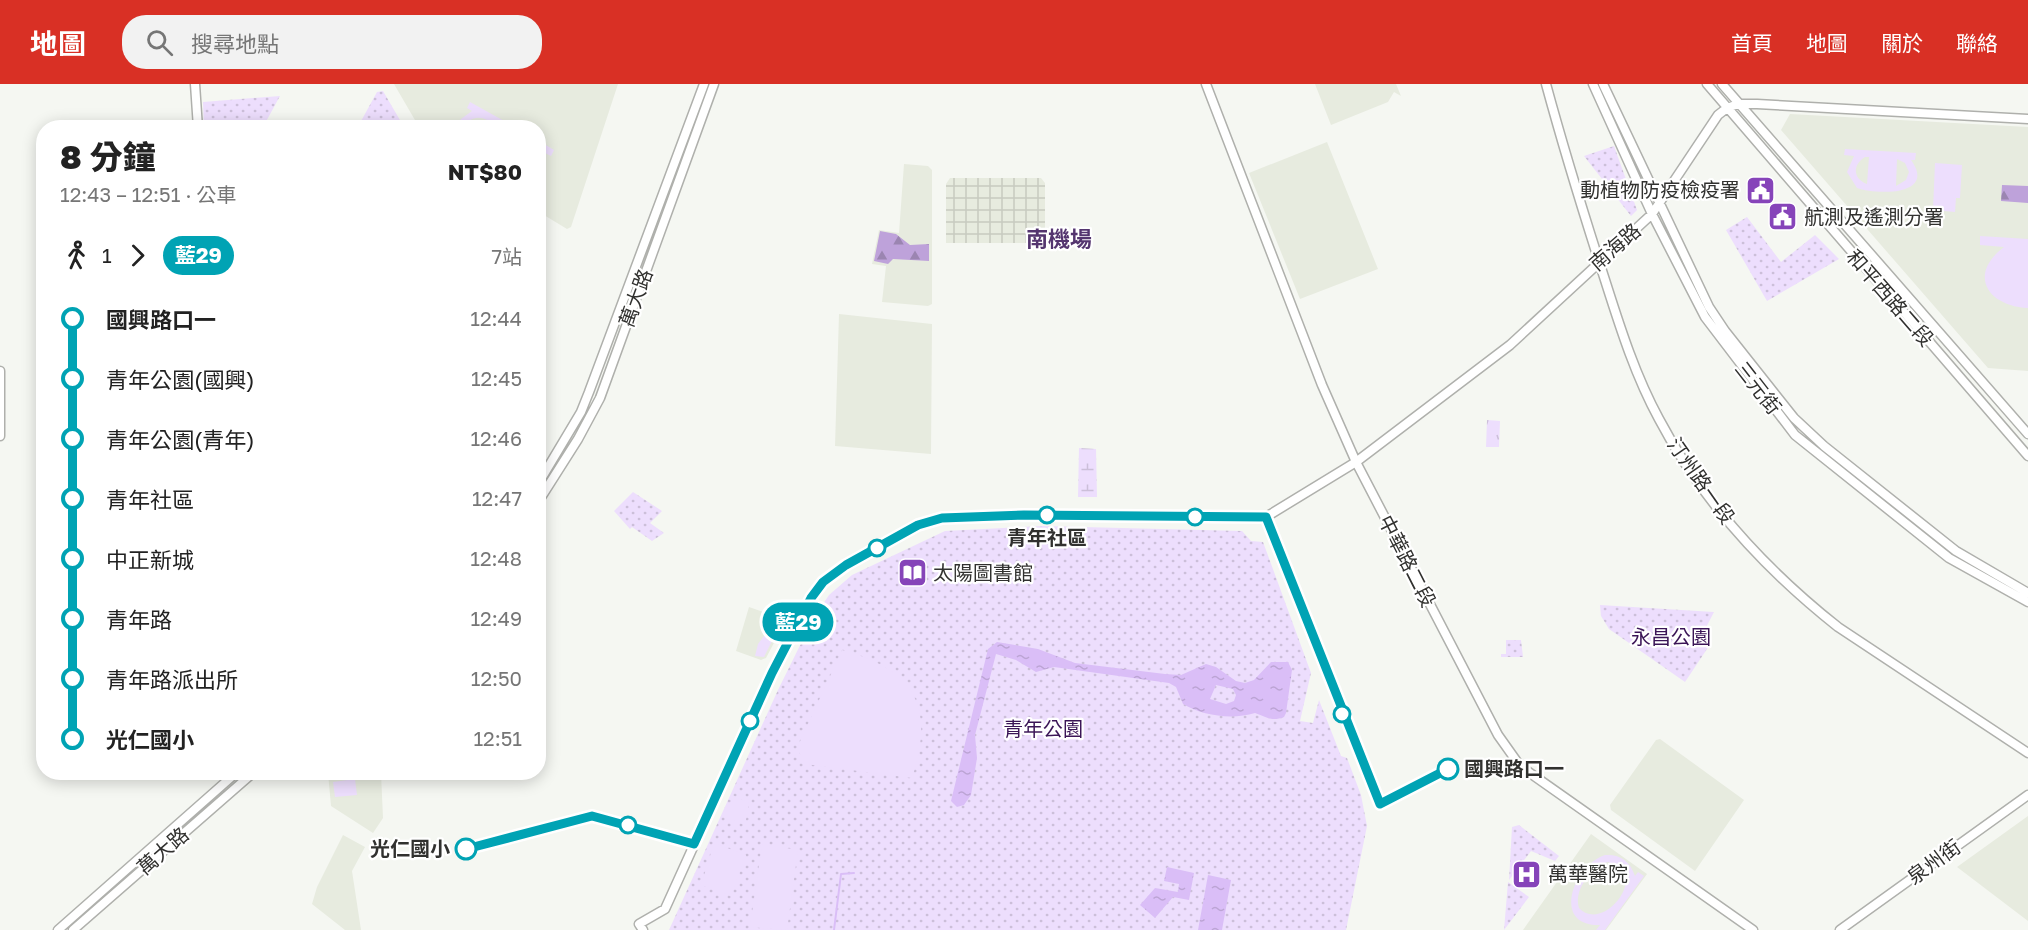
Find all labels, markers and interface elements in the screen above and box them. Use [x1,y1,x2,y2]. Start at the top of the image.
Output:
search box [122,15,542,69]
icon: search [143,26,176,59]
text: 地圖 [30,27,86,60]
text: 搜尋地點 [191,30,279,57]
text: 首頁 [1731,30,1773,56]
text: 地圖 [1806,30,1848,56]
text: 關於 [1881,30,1923,56]
text: 聯絡 [1956,30,1998,56]
text: 8 分鐘 [60,137,156,176]
text: NT$80 [448,158,522,185]
public building icon: 動植物防疫檢疫署 [1745,174,1777,206]
place label: 動植物防疫檢疫署 [1580,177,1740,201]
text: 12:43 – 12:51 · 公車 [60,182,236,206]
public building icon: 航測及遙測分署 [1767,201,1799,233]
place label: 航測及遙測分署 [1804,204,1944,228]
street label: 南海路 [1584,218,1645,275]
district label: 南機場 [1026,225,1092,252]
icon: walk [60,239,93,272]
icon: forward [121,239,154,272]
text: 藍29 [175,242,222,268]
text: 1 [102,243,112,267]
text: 7站 [491,244,522,268]
street label: 和平西路二段 [1842,244,1939,350]
street label: 萬大路 [614,265,657,330]
text: 國興路口一 [106,306,216,333]
text: 12:44 [470,306,522,330]
street label: 三元街 [1731,356,1787,418]
text: 青年公園(國興) [106,366,255,393]
text: 12:45 [471,366,522,390]
text: 青年公園(青年) [106,426,255,453]
text: 12:46 [470,426,522,450]
street label: 汀州路一段 [1663,433,1740,528]
text: 青年社區 [106,486,194,513]
text: 12:47 [472,486,522,510]
marker: 青年社區 [1038,506,1056,524]
unlabelled marker [1186,508,1204,526]
street label: 中華路二段 [1374,511,1441,611]
place label: 青年社區 [1007,525,1087,549]
unlabelled marker [868,539,886,557]
text: 中正新城 [106,546,194,573]
text: 12:48 [470,546,522,570]
library icon: 太陽圖書館 [896,557,928,589]
place label: 太陽圖書館 [933,560,1033,584]
line badge: 藍29 [764,602,832,642]
text: 青年路 [106,606,172,633]
text: 12:49 [470,606,522,630]
text: 藍29 [774,609,822,635]
park label: 永昌公園 [1631,624,1711,648]
text: 青年路派出所 [106,666,238,693]
text: 12:50 [471,666,522,690]
unlabelled marker [1333,705,1351,723]
unlabelled marker [741,712,759,730]
park label: 青年公園 [1003,716,1083,740]
text: 光仁國小 [106,726,194,753]
text: 12:51 [473,726,522,750]
place label: 國興路口一 [1464,756,1564,780]
marker: 國興路口一 [1437,758,1459,780]
unlabelled marker [619,816,637,834]
street label: 萬大路 [132,822,193,879]
street label: 泉州街 [1902,834,1965,889]
place label: 光仁國小 [370,836,450,860]
marker: 光仁國小 [455,838,477,860]
hospital icon: 萬華醫院 [1511,858,1543,890]
place label: 萬華醫院 [1548,861,1628,885]

